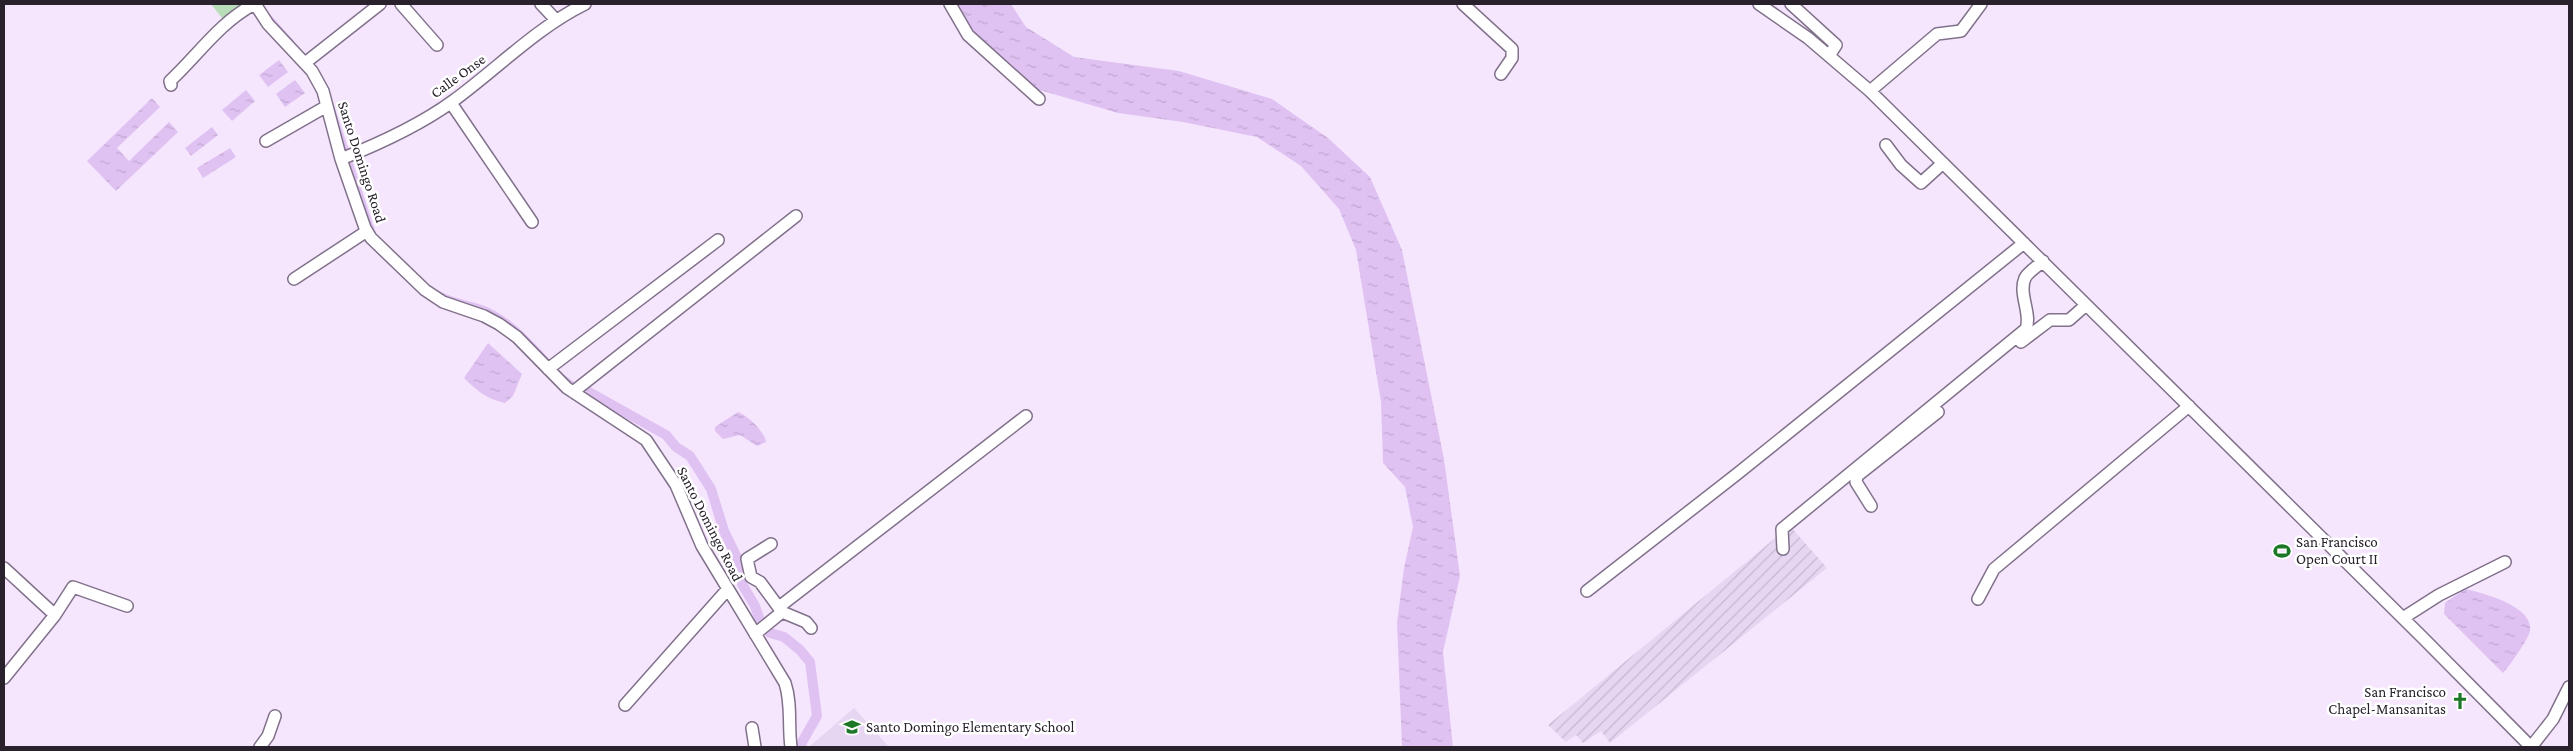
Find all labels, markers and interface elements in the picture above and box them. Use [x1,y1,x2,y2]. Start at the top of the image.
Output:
street label: Calle Onse [428,51,489,101]
street label: Santo Domingo Road [334,99,389,225]
street label: Santo Domingo Road [673,464,746,585]
place label: San Francisco Open Court II [2296,534,2378,568]
sports icon: San Francisco Open Court II [2272,541,2292,561]
place label: San Francisco Chapel-Mansanitas [2328,684,2446,718]
church icon: San Francisco Chapel-Mansanitas [2450,691,2470,711]
school or university icon: Santo Domingo Elementary School [842,717,862,737]
place label: Santo Domingo Elementary School [866,719,1074,736]

